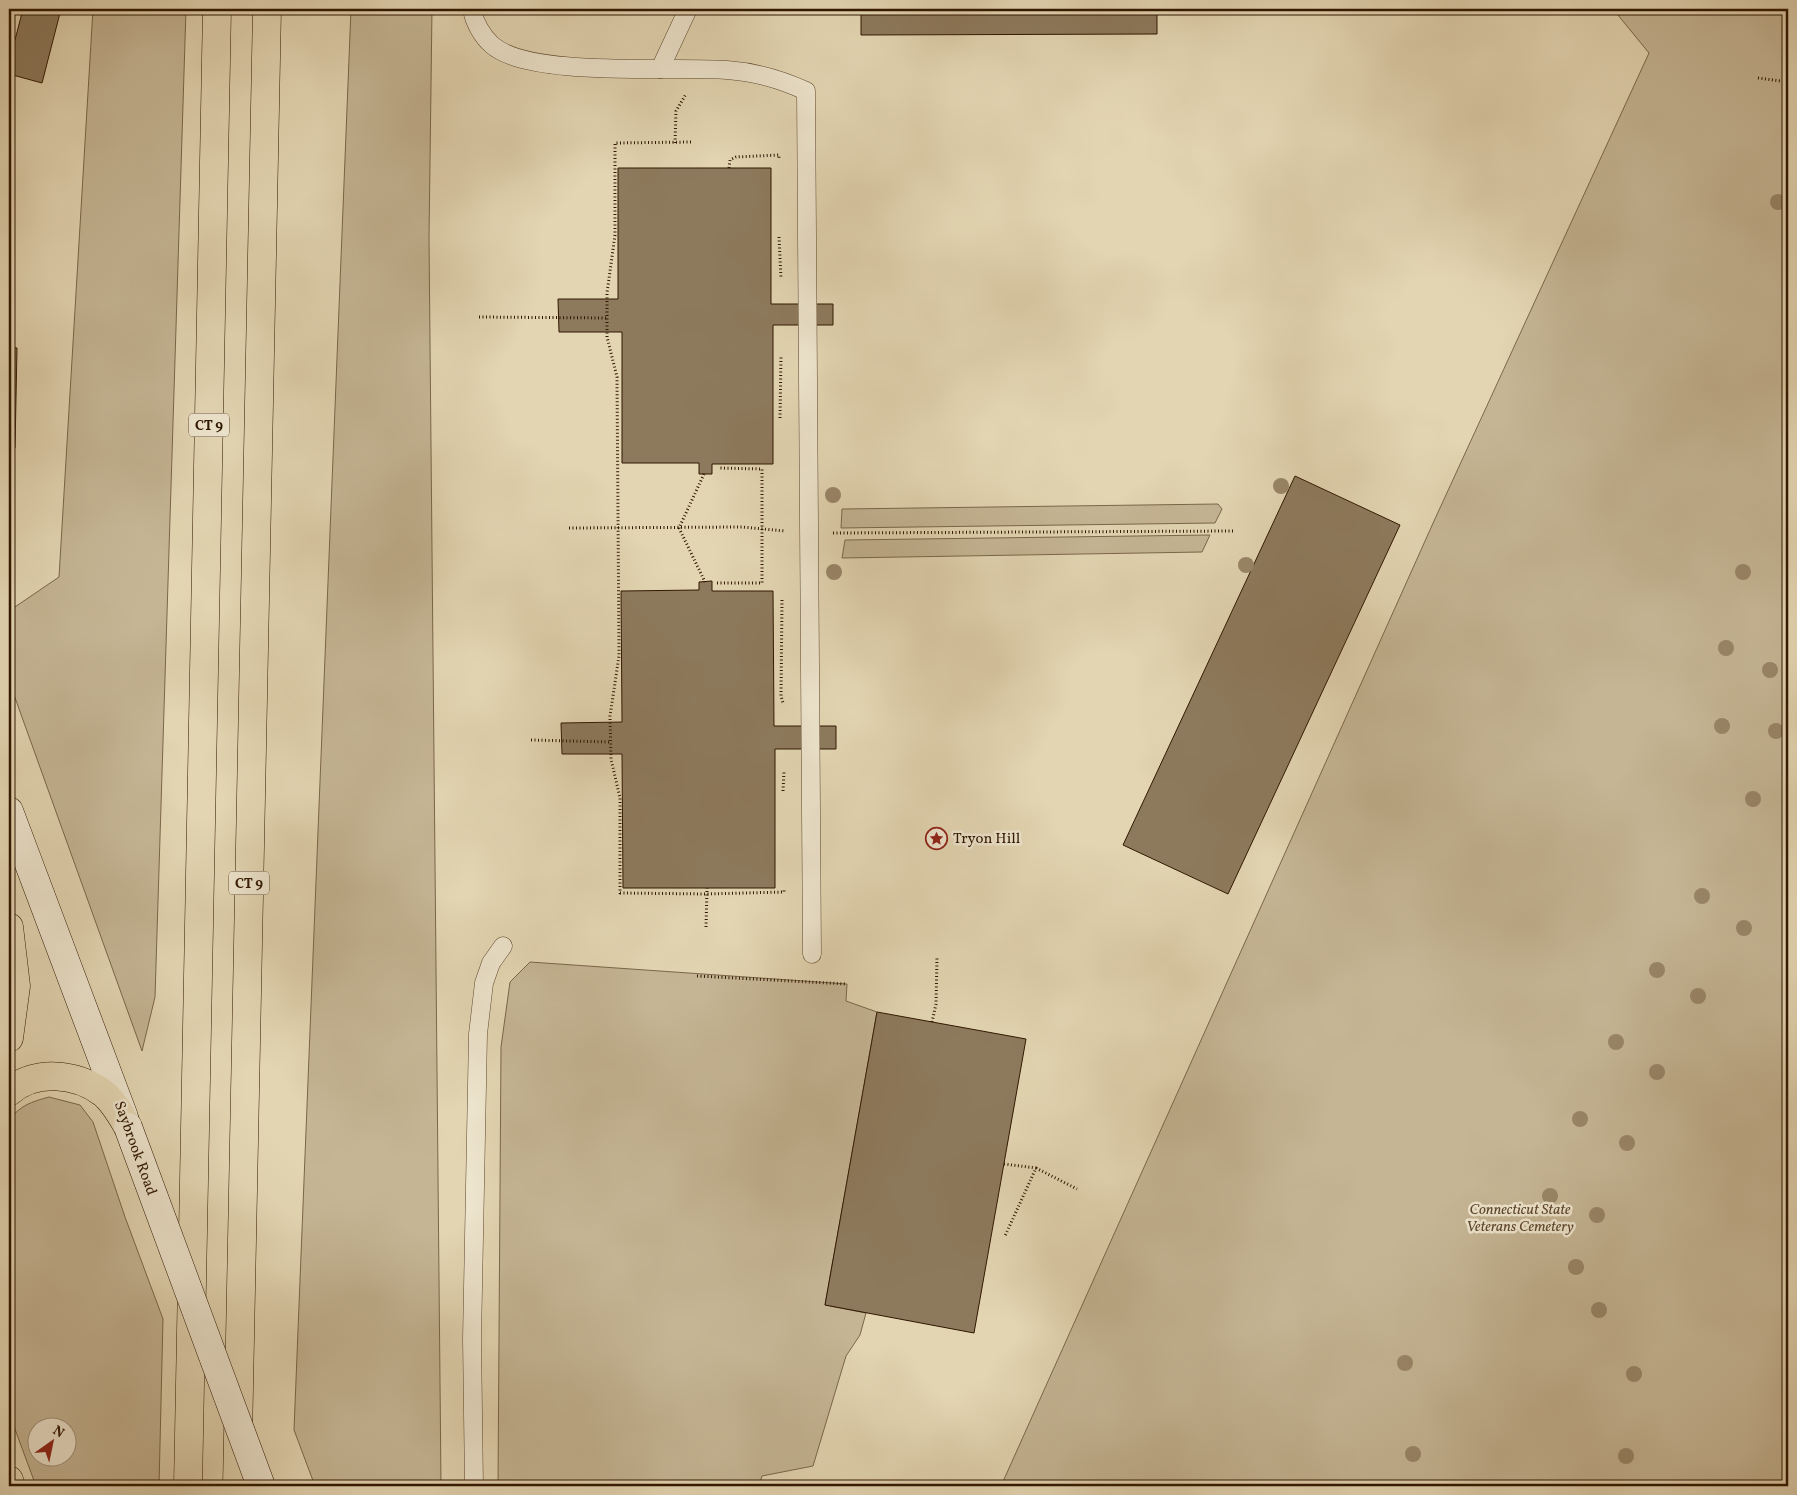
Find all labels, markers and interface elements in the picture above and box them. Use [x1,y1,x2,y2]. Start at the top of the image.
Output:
road number: CT 9 [189,414,229,436]
place icon: Tryon Hill [925,826,949,850]
place label: Tryon Hill [953,829,1020,850]
road number: CT 9 [229,871,269,894]
street label: Saybrook Road [108,1099,161,1199]
park label: Connecticut State Veterans Cemetery [1466,1200,1574,1238]
north arrow [28,1418,78,1468]
text: N [49,1422,68,1443]

